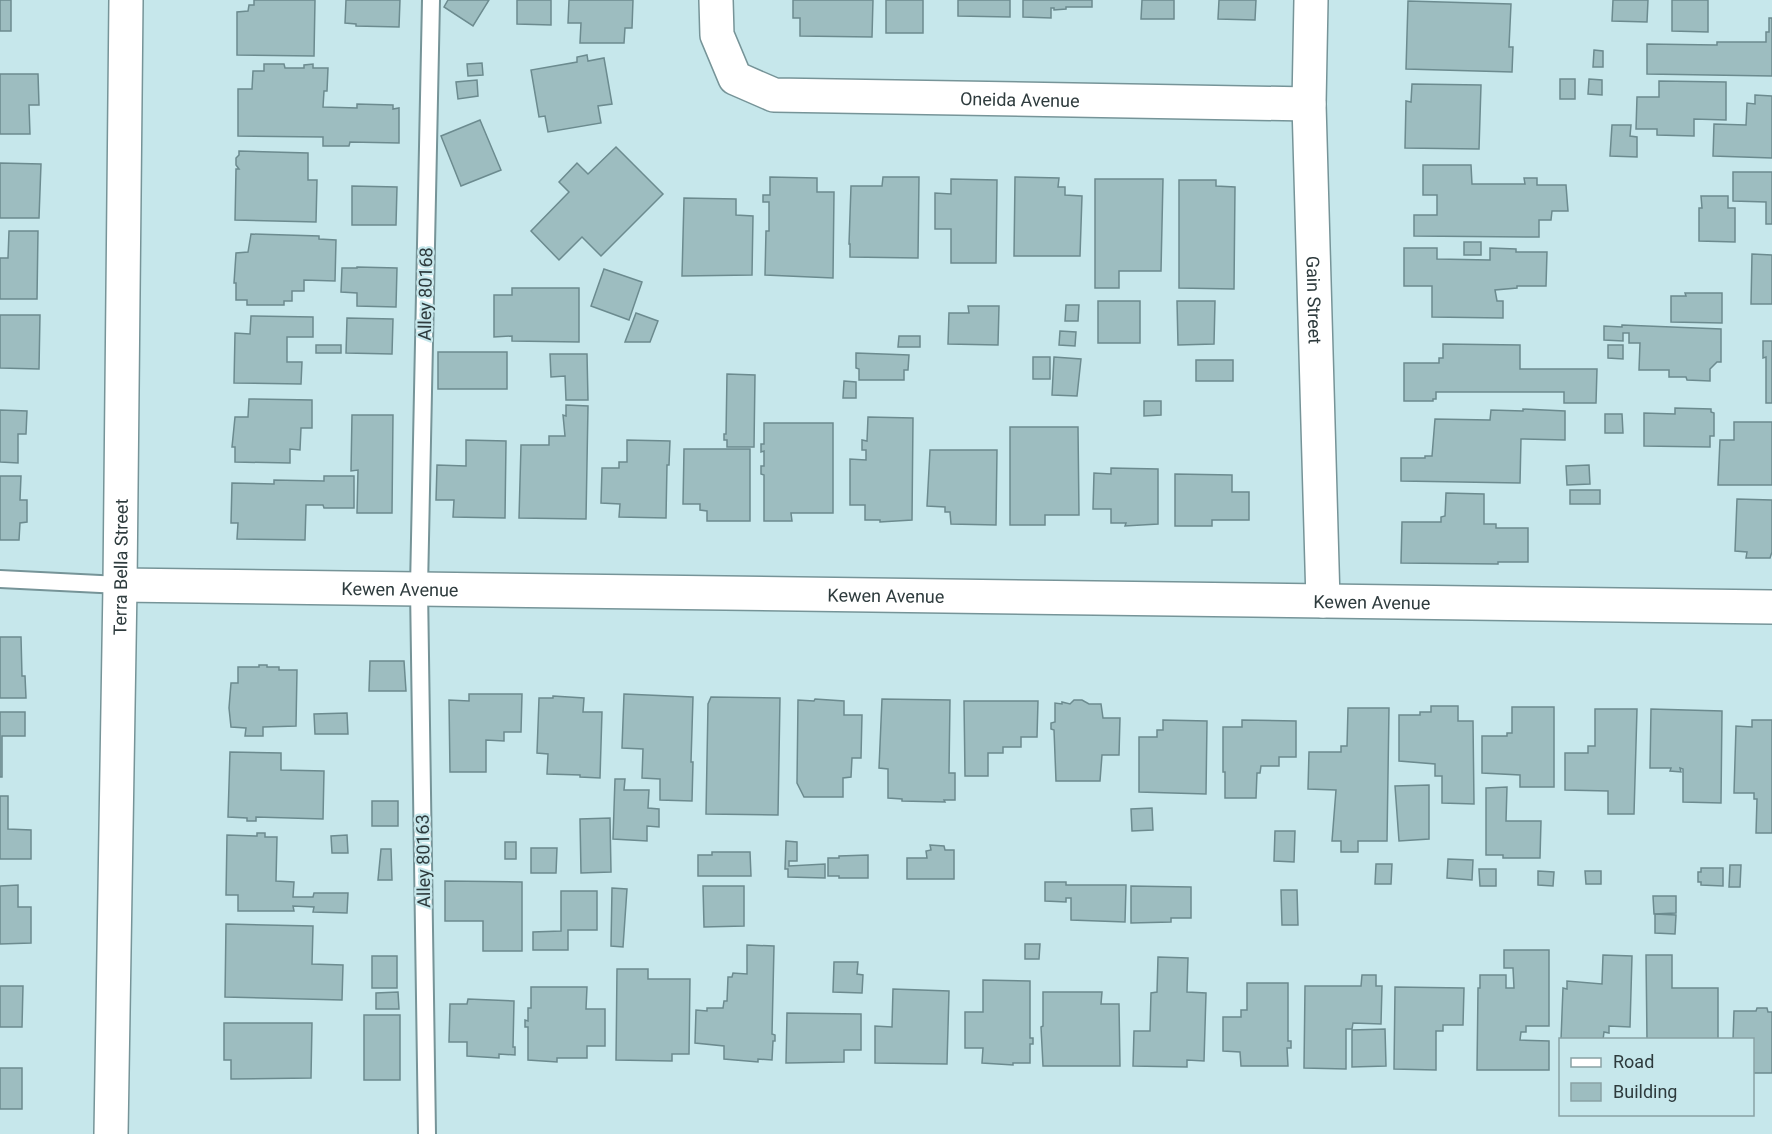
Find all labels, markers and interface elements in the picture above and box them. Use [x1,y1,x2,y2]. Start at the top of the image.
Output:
street label: Oneida Avenue [960,88,1080,111]
street label: Alley 80168 [414,247,436,341]
street label: Gain Street [1303,255,1326,344]
street label: Terra Bella Street [109,498,131,636]
street label: Kewen Avenue [341,577,459,600]
street label: Kewen Avenue [827,584,945,606]
street label: Kewen Avenue [1313,590,1431,613]
street label: Alley 80163 [412,814,434,908]
legend [1559,1038,1754,1116]
text: Road [1613,1051,1654,1072]
text: Building [1613,1081,1677,1102]

